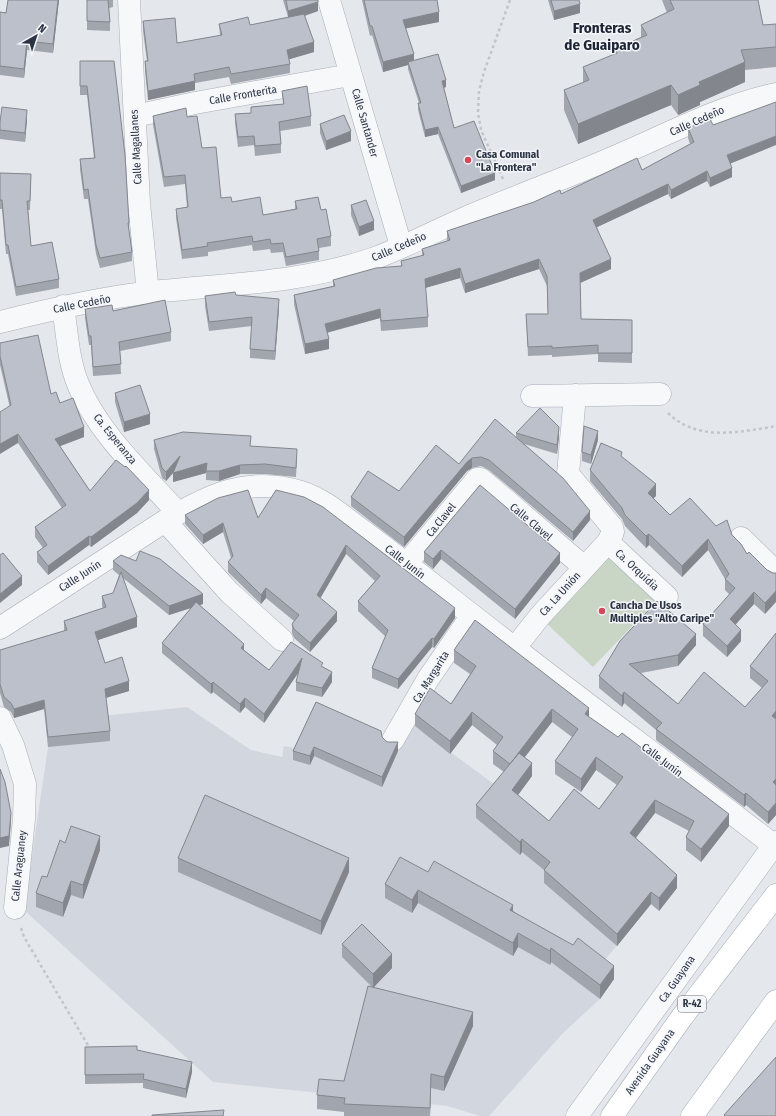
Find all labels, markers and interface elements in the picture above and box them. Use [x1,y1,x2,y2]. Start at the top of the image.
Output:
north arrow [16,16,56,56]
district label: Fronteras de Guaiparo [564,19,640,54]
text: N [35,21,49,36]
street label: Calle Fronterita [208,83,278,107]
street label: Calle Santander [349,87,381,159]
street label: Calle Cedeño [668,103,726,139]
street label: Calle Magallanes [128,109,144,185]
place label: Casa Comunal "La Frontera" [476,148,540,174]
marker: Casa Comunal "La Frontera" [463,155,473,165]
street label: Calle Cedeño [370,230,429,264]
street label: Calle Cedeño [52,292,112,316]
street label: Ca. Esperanza [91,411,139,467]
street label: Ca.Clavel [423,500,459,540]
street label: Calle Clavel [507,501,555,544]
street label: Calle Junín [382,542,428,582]
street label: Ca. Orquídia [613,547,661,593]
street label: Calle Junín [56,558,104,594]
street label: Ca. La Unión [537,569,583,619]
place label: Cancha De Usos Multiples "Alto Caripe" [610,599,715,625]
marker: Cancha De Usos Multiples "Alto Caripe" [597,606,607,616]
street label: Ca. Margarita [410,649,452,705]
street label: Calle Junín [639,740,685,780]
street label: Calle Araguaney [9,830,29,902]
street label: Ca. Guayana [656,953,698,1005]
road number: R-42 [678,996,706,1012]
street label: Avenida Guayana [623,1027,677,1097]

